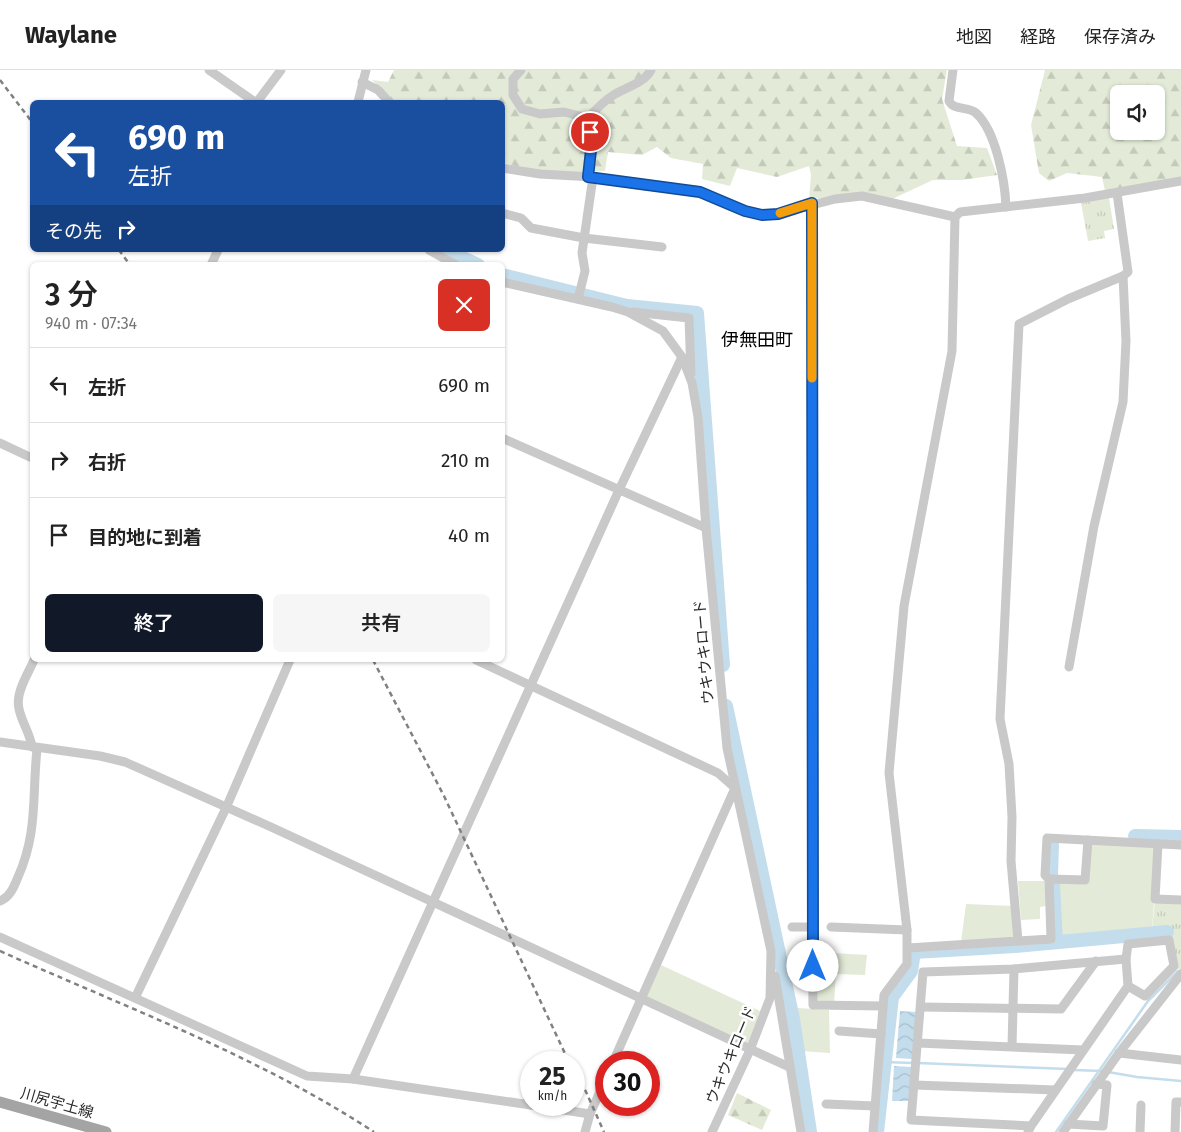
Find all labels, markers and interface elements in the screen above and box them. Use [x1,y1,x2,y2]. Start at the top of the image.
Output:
text: Waylane [25,21,117,49]
text: 地図 [956,26,992,48]
text: 経路 [1020,26,1056,48]
text: 保存済み [1084,26,1156,48]
map controls [1110,85,1165,140]
button: sound [1110,85,1165,140]
pin [569,111,611,153]
text: 690 m [128,116,225,158]
icon: arrive [576,118,604,146]
icon: left [45,120,110,185]
text: 左折 [128,163,172,190]
icon: right [112,215,140,243]
text: その先 [45,220,102,243]
text: 3 分 [45,277,98,313]
button: close [438,279,490,331]
text: 940 m · 07:34 [45,314,137,333]
district label: 伊無田町 [721,329,793,351]
icon: left [45,371,73,399]
text: 690 m [438,374,490,397]
text: 左折 [88,376,126,399]
icon: right [45,446,73,474]
text: 210 m [441,449,490,472]
text: 右折 [88,451,126,474]
icon: arrive [45,521,73,549]
text: 40 m [448,524,490,547]
text: 目的地に到着 [88,526,202,549]
button: 終了 [45,594,263,652]
button: 共有 [273,594,490,652]
street label: ウキウキロード [690,599,718,705]
position arrow [786,939,838,991]
street label: ウキウキロード [702,1003,760,1107]
speed limit sign: 30 [595,1051,660,1116]
text: 25 [539,1062,566,1092]
street label: 川尻宇土線 [18,1084,96,1122]
text: km/h [538,1089,567,1103]

